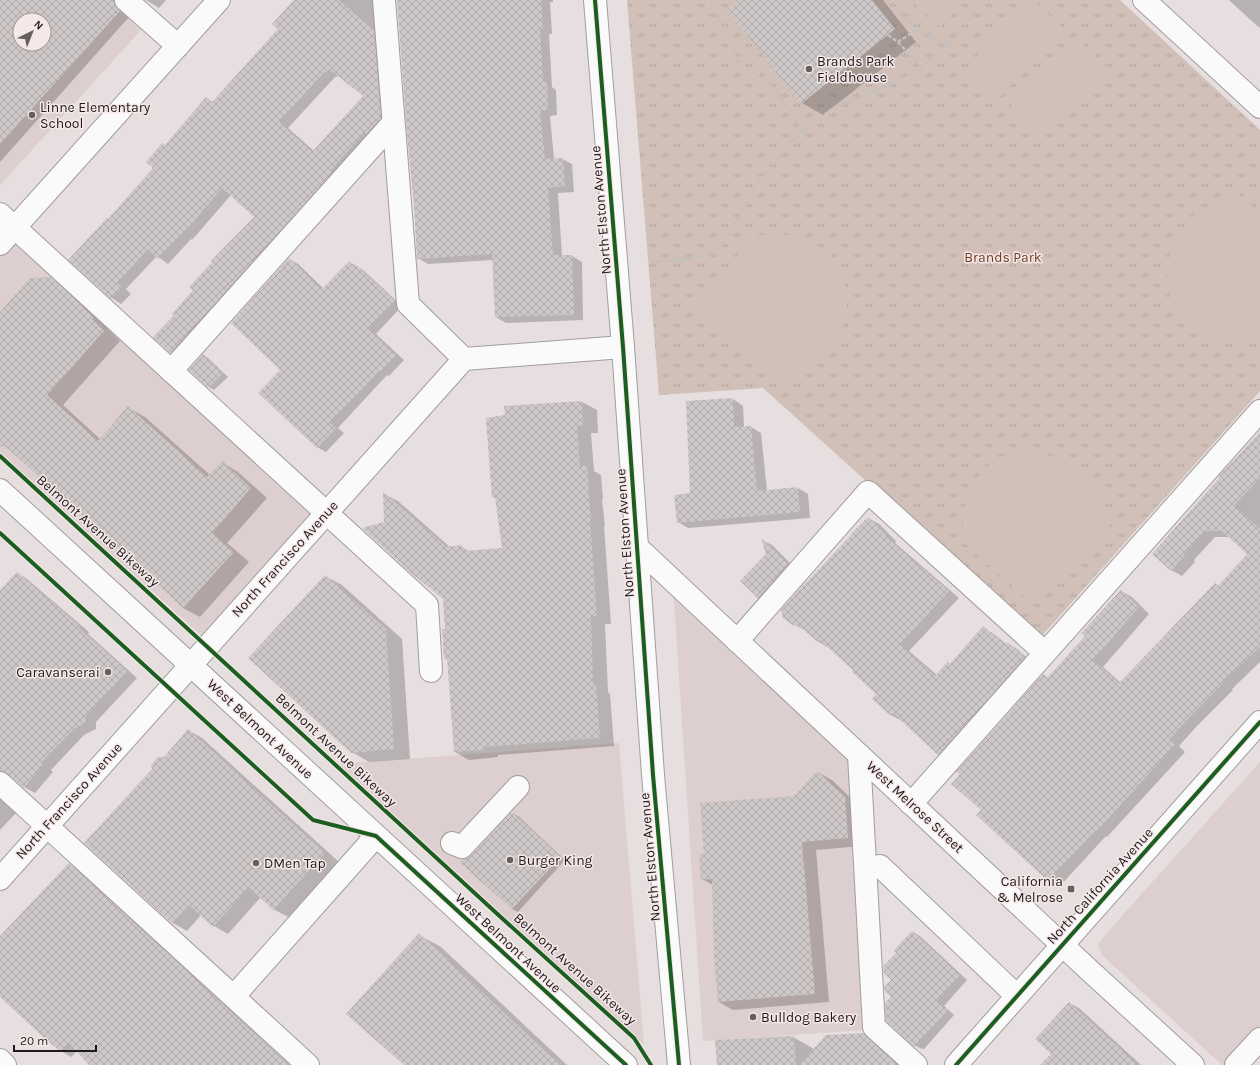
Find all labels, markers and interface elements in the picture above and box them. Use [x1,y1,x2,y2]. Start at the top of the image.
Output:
north arrow [12,12,52,52]
text: N [31,18,46,32]
place label: Brands Park Fieldhouse [817,53,894,86]
marker: Brands Park Fieldhouse [804,64,814,74]
place label: Linne Elementary School [40,99,151,132]
marker: Linne Elementary School [27,110,37,120]
street label: North Elston Avenue [587,145,615,275]
park label: Brands Park [964,249,1042,266]
street label: North Elston Avenue [612,468,638,598]
street label: Belmont Avenue Bikeway [33,471,163,591]
street label: North Francisco Avenue [228,497,342,621]
place label: Caravanserai [16,664,100,681]
marker: Caravanserai [103,667,113,677]
street label: West Belmont Avenue [203,675,317,783]
street label: Belmont Avenue Bikeway [272,689,400,811]
street label: North Francisco Avenue [12,739,126,863]
street label: West Melrose Street [863,757,967,857]
street label: North Elston Avenue [636,792,664,922]
street label: North California Avenue [1043,824,1157,948]
place label: Burger King [518,852,593,869]
place label: DMen Tap [264,855,326,872]
marker: Burger King [505,855,515,865]
marker: DMen Tap [251,858,261,868]
place label: California & Melrose [997,873,1063,906]
marker: California & Melrose [1066,884,1076,894]
street label: West Belmont Avenue [451,889,565,997]
street label: Belmont Avenue Bikeway [510,909,640,1029]
place label: Bulldog Bakery [761,1009,857,1026]
marker: Bulldog Bakery [748,1012,758,1022]
scale bar [14,1027,96,1053]
text: 20 m [20,1034,48,1048]

